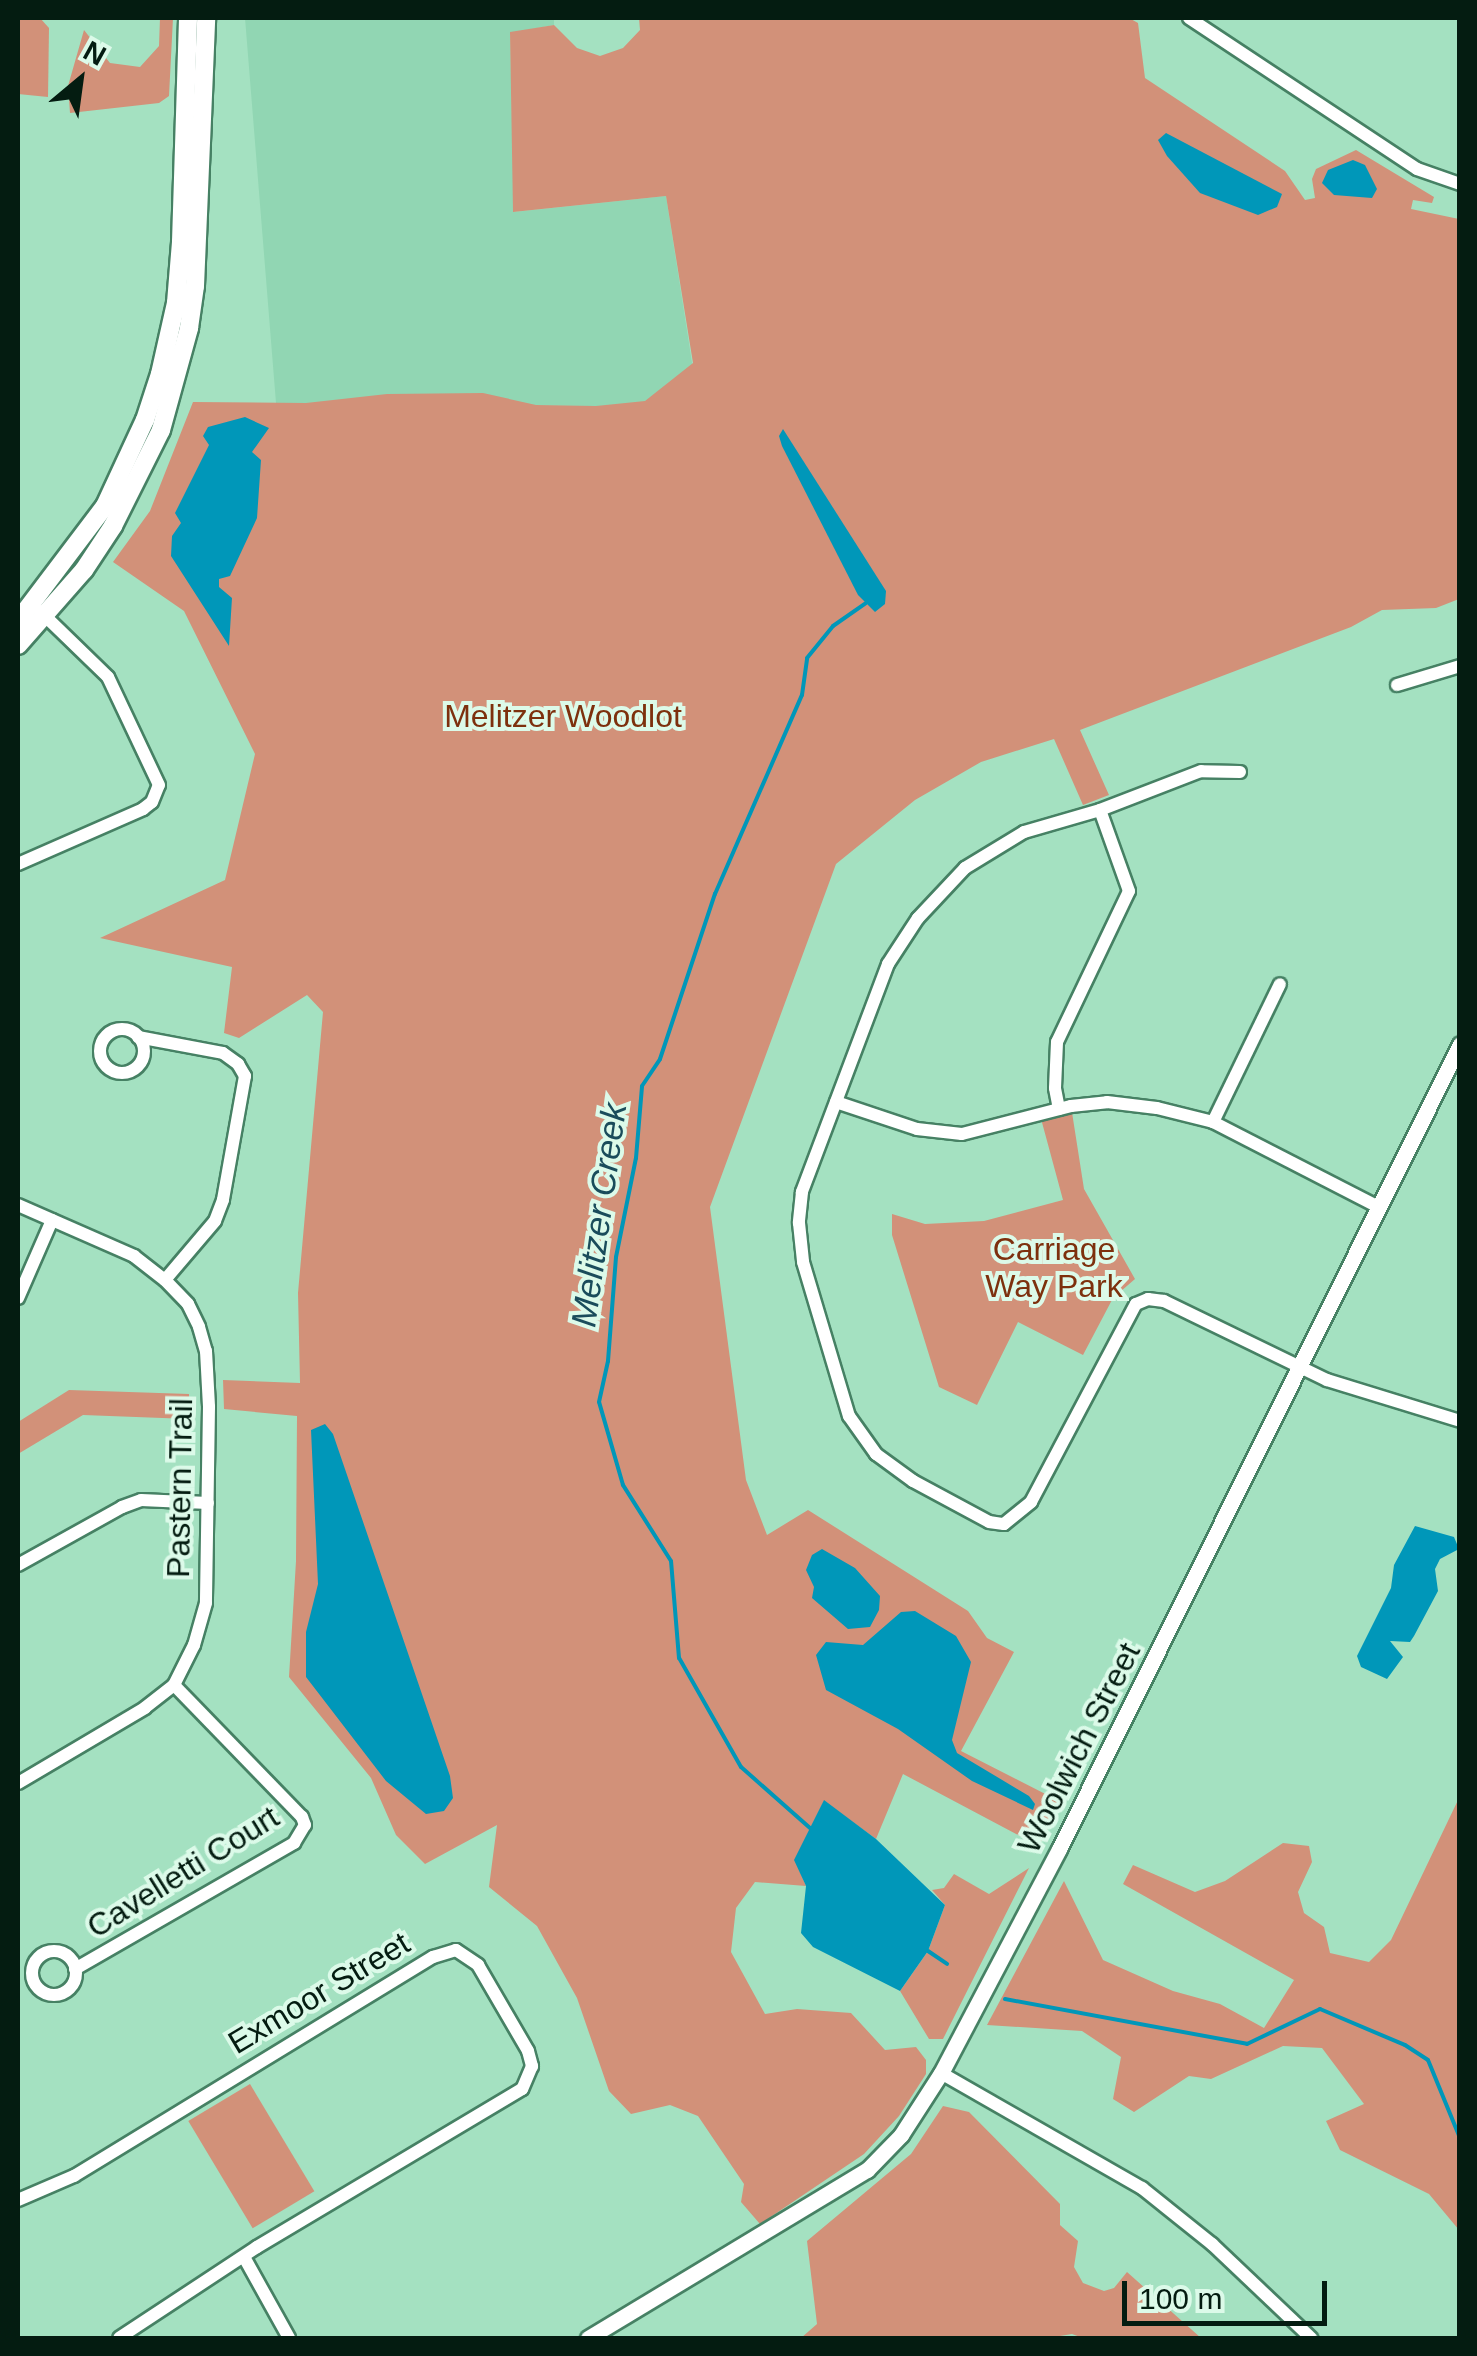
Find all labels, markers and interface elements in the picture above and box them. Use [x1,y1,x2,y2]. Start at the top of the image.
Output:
north arrow [30,30,130,130]
text: N [78,35,111,72]
park label: Melitzer Woodlot [444,697,682,735]
water label: Melitzer Creek [563,1100,635,1330]
park label: Carriage Way Park [985,1231,1123,1306]
street label: Pastern Trail [159,1398,201,1578]
street label: Woolwich Street [1010,1637,1148,1859]
street label: Cavelletti Court [80,1798,286,1946]
street label: Exmoor Street [221,1924,417,2062]
scale bar [1127,2261,1332,2323]
text: 100 m [1139,2282,1222,2315]

